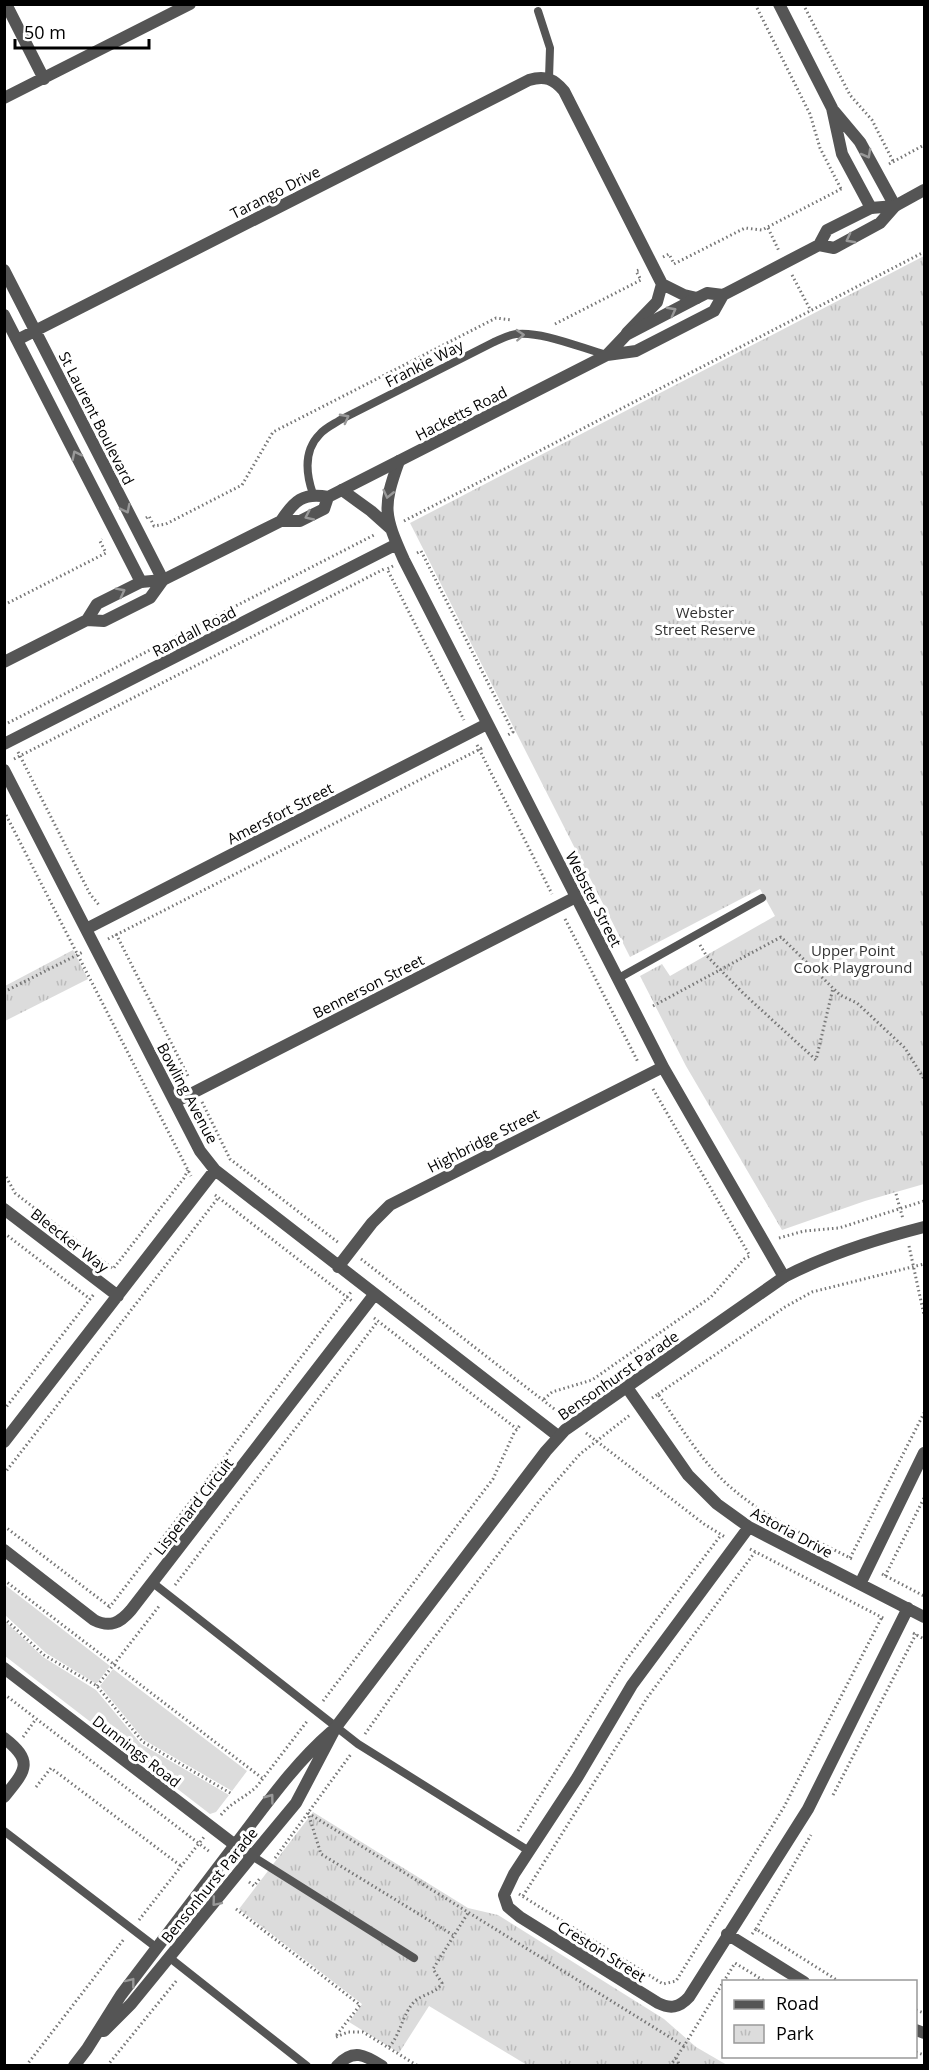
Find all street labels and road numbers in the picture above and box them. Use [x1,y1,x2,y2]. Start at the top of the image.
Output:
street label: Tarango Drive [227,161,323,223]
street label: Frankie Way [382,335,467,391]
street label: St Laurent Boulevard [55,348,139,488]
street label: Hacketts Road [412,381,510,445]
street label: Randall Road [149,601,239,661]
street label: Amersfort Street [224,778,336,848]
street label: Webster Street [561,848,627,950]
street label: Bennerson Street [309,949,427,1023]
street label: Bowling Avenue [153,1039,223,1147]
street label: Highbridge Street [424,1103,542,1177]
street label: Bleecker Way [27,1203,113,1277]
street label: Bensonhurst Parade [554,1326,682,1424]
street label: Lispenard Circuit [149,1453,237,1559]
street label: Astoria Drive [748,1502,836,1562]
street label: Dunnings Road [89,1710,185,1792]
street label: Bensonhurst Parade [156,1823,262,1947]
street label: Creston Street [554,1916,650,1986]

